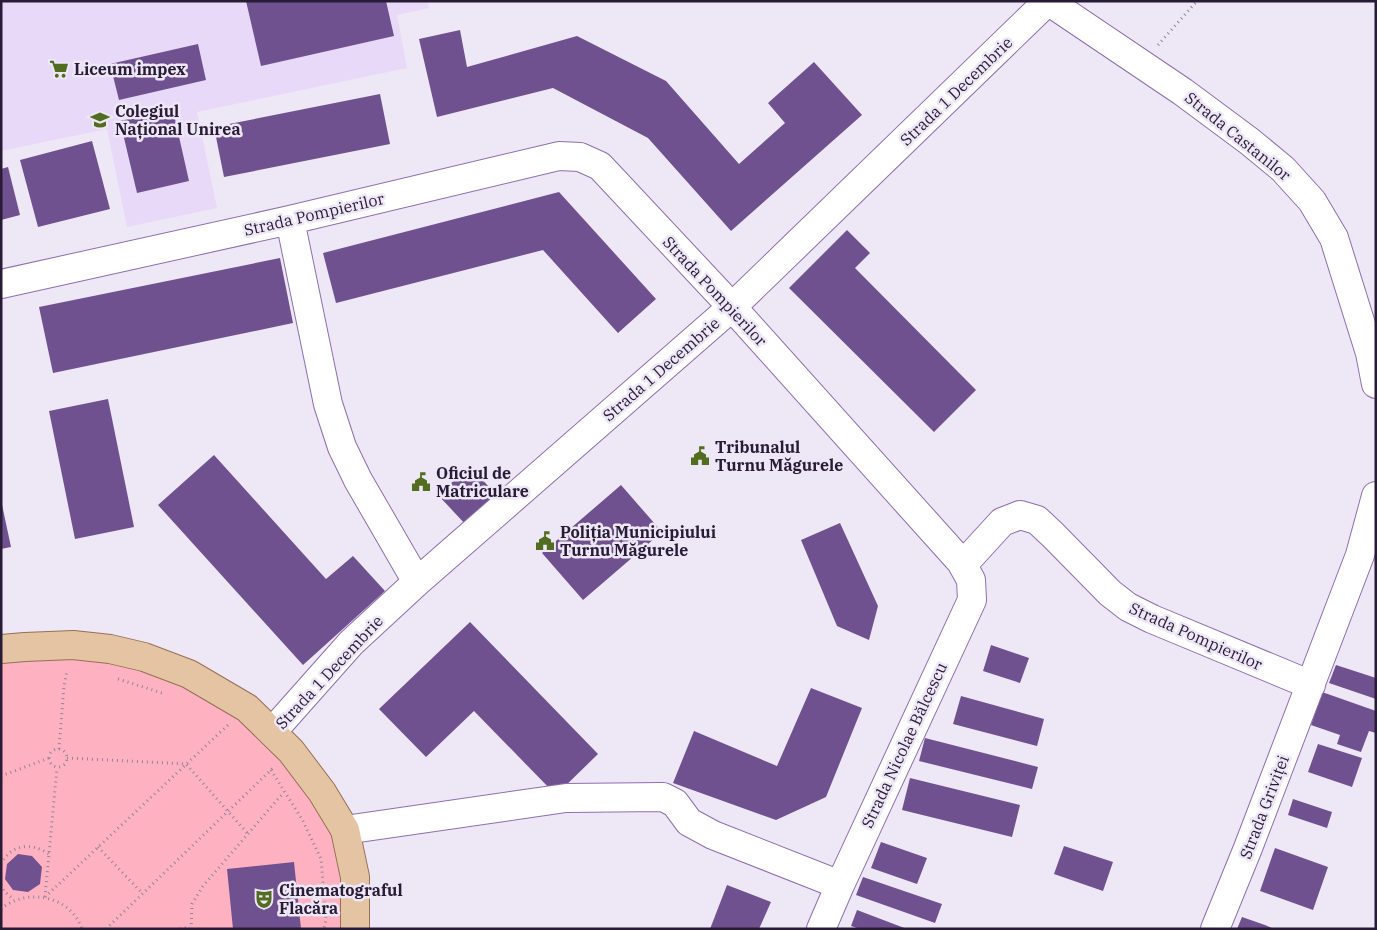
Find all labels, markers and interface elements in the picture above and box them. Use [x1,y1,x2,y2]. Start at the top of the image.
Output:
street label: Strada 1 Decembrie [896,32,1016,150]
supermarket icon: Liceum impex [48,58,70,80]
place label: Liceum impex [74,59,186,79]
street label: Strada Castanilor [1181,87,1295,185]
place label: Colegiul Național Unirea [115,101,241,140]
school or university icon: Colegiul Național Unirea [89,109,111,131]
street label: Strada Pompierilor [242,188,386,240]
street label: Strada Pompierilor [659,232,771,350]
street label: Strada 1 Decembrie [598,313,724,425]
place label: Tribunalul Turnu Măgurele [715,437,843,475]
public building icon: Tribunalul Turnu Măgurele [689,445,711,467]
place label: Oficiul de Matriculare [436,463,529,501]
public building icon: Oficiul de Matriculare [410,471,432,493]
place label: Poliția Municipiului Turnu Măgurele [560,522,716,560]
public building icon: Poliția Municipiului Turnu Măgurele [534,530,556,552]
street label: Strada Pompierilor [1126,598,1266,674]
street label: Strada 1 Decembrie [271,611,387,733]
street label: Strada Nicolae Bălcescu [857,659,951,831]
street label: Strada Griviței [1235,752,1293,862]
place label: Cinematograful Flacăra [279,880,403,918]
theatre icon: Cinematograful Flacăra [253,888,275,910]

